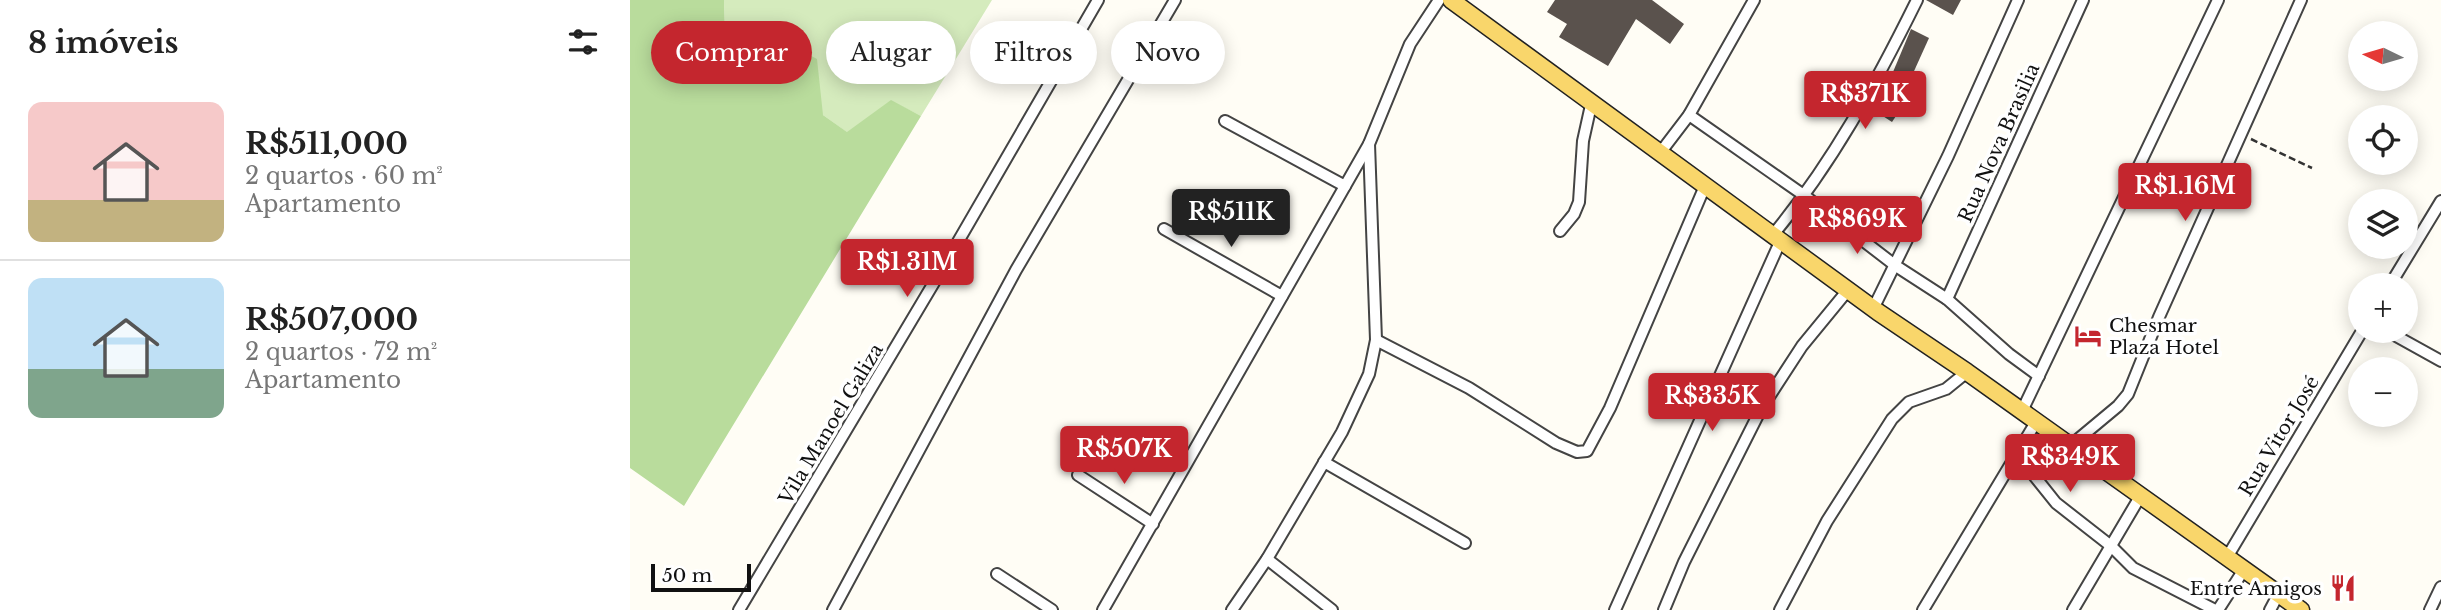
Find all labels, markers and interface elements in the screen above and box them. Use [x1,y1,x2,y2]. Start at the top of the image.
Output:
chip: Comprar [651,21,812,84]
chip: Alugar [826,21,956,84]
chip: Filtros [970,21,1097,84]
chip: Novo [1111,21,1225,84]
north arrow [2348,21,2418,91]
map controls [2348,21,2418,427]
icon: filters [564,23,602,61]
text: 8 imóveis [28,24,179,61]
street label: Rua Nova Brasilia [1954,59,2045,226]
pin: R$371K [1808,72,1922,131]
text: R$371K [1820,80,1910,108]
button: locate [2348,105,2418,175]
text: R$511,000 [245,125,408,162]
icon: home [84,130,168,214]
text: 2 quartos · 60 m² [245,162,443,190]
pin: R$1.16M [2120,164,2250,223]
text: R$1.16M [2134,172,2236,200]
button: layers [2348,189,2418,259]
text: Apartamento [245,190,401,218]
pin: R$511K [1174,190,1288,249]
pin: R$869K [1800,196,1914,256]
text: R$511K [1188,198,1274,226]
text: R$869K [1808,205,1906,233]
pin: R$1.31M [842,240,972,299]
text: R$1.31M [857,248,957,276]
button: + [2348,273,2418,343]
text: R$507,000 [245,301,418,338]
icon: home [84,306,168,390]
place label: Chesmar Plaza Hotel [2109,314,2219,359]
hotel icon: Chesmar Plaza Hotel [2073,321,2103,351]
text: 2 quartos · 72 m² [245,338,437,366]
street label: Vila Manoel Galiza [773,339,888,509]
button: − [2348,357,2418,427]
text: Apartamento [245,366,401,394]
street label: Rua Vitor José [2234,372,2324,500]
pin: R$335K [1655,374,1769,433]
text: R$335K [1664,382,1760,410]
pin: R$507K [1067,426,1181,486]
pin: R$349K [2013,434,2127,494]
text: R$507K [1076,435,1172,463]
text: R$349K [2021,443,2119,471]
scale bar [651,561,751,593]
text: 50 m [662,564,712,587]
restaurant icon: Entre Amigos [2328,573,2358,603]
place label: Entre Amigos [2190,577,2322,600]

